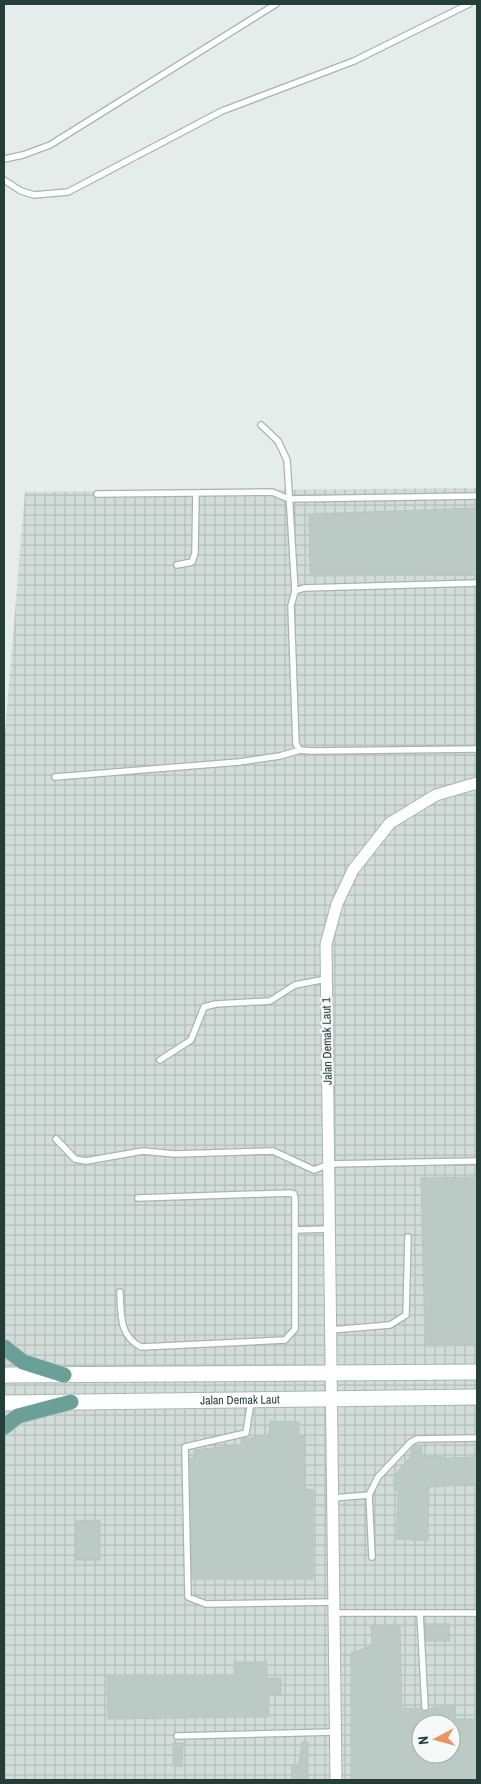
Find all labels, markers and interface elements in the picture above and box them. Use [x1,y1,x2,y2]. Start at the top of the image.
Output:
street label: Jalan Demak Laut 1 [318,997,336,1085]
street label: Jalan Demak Laut [200,1392,280,1409]
north arrow [411,1714,461,1764]
text: N [414,1735,432,1745]

